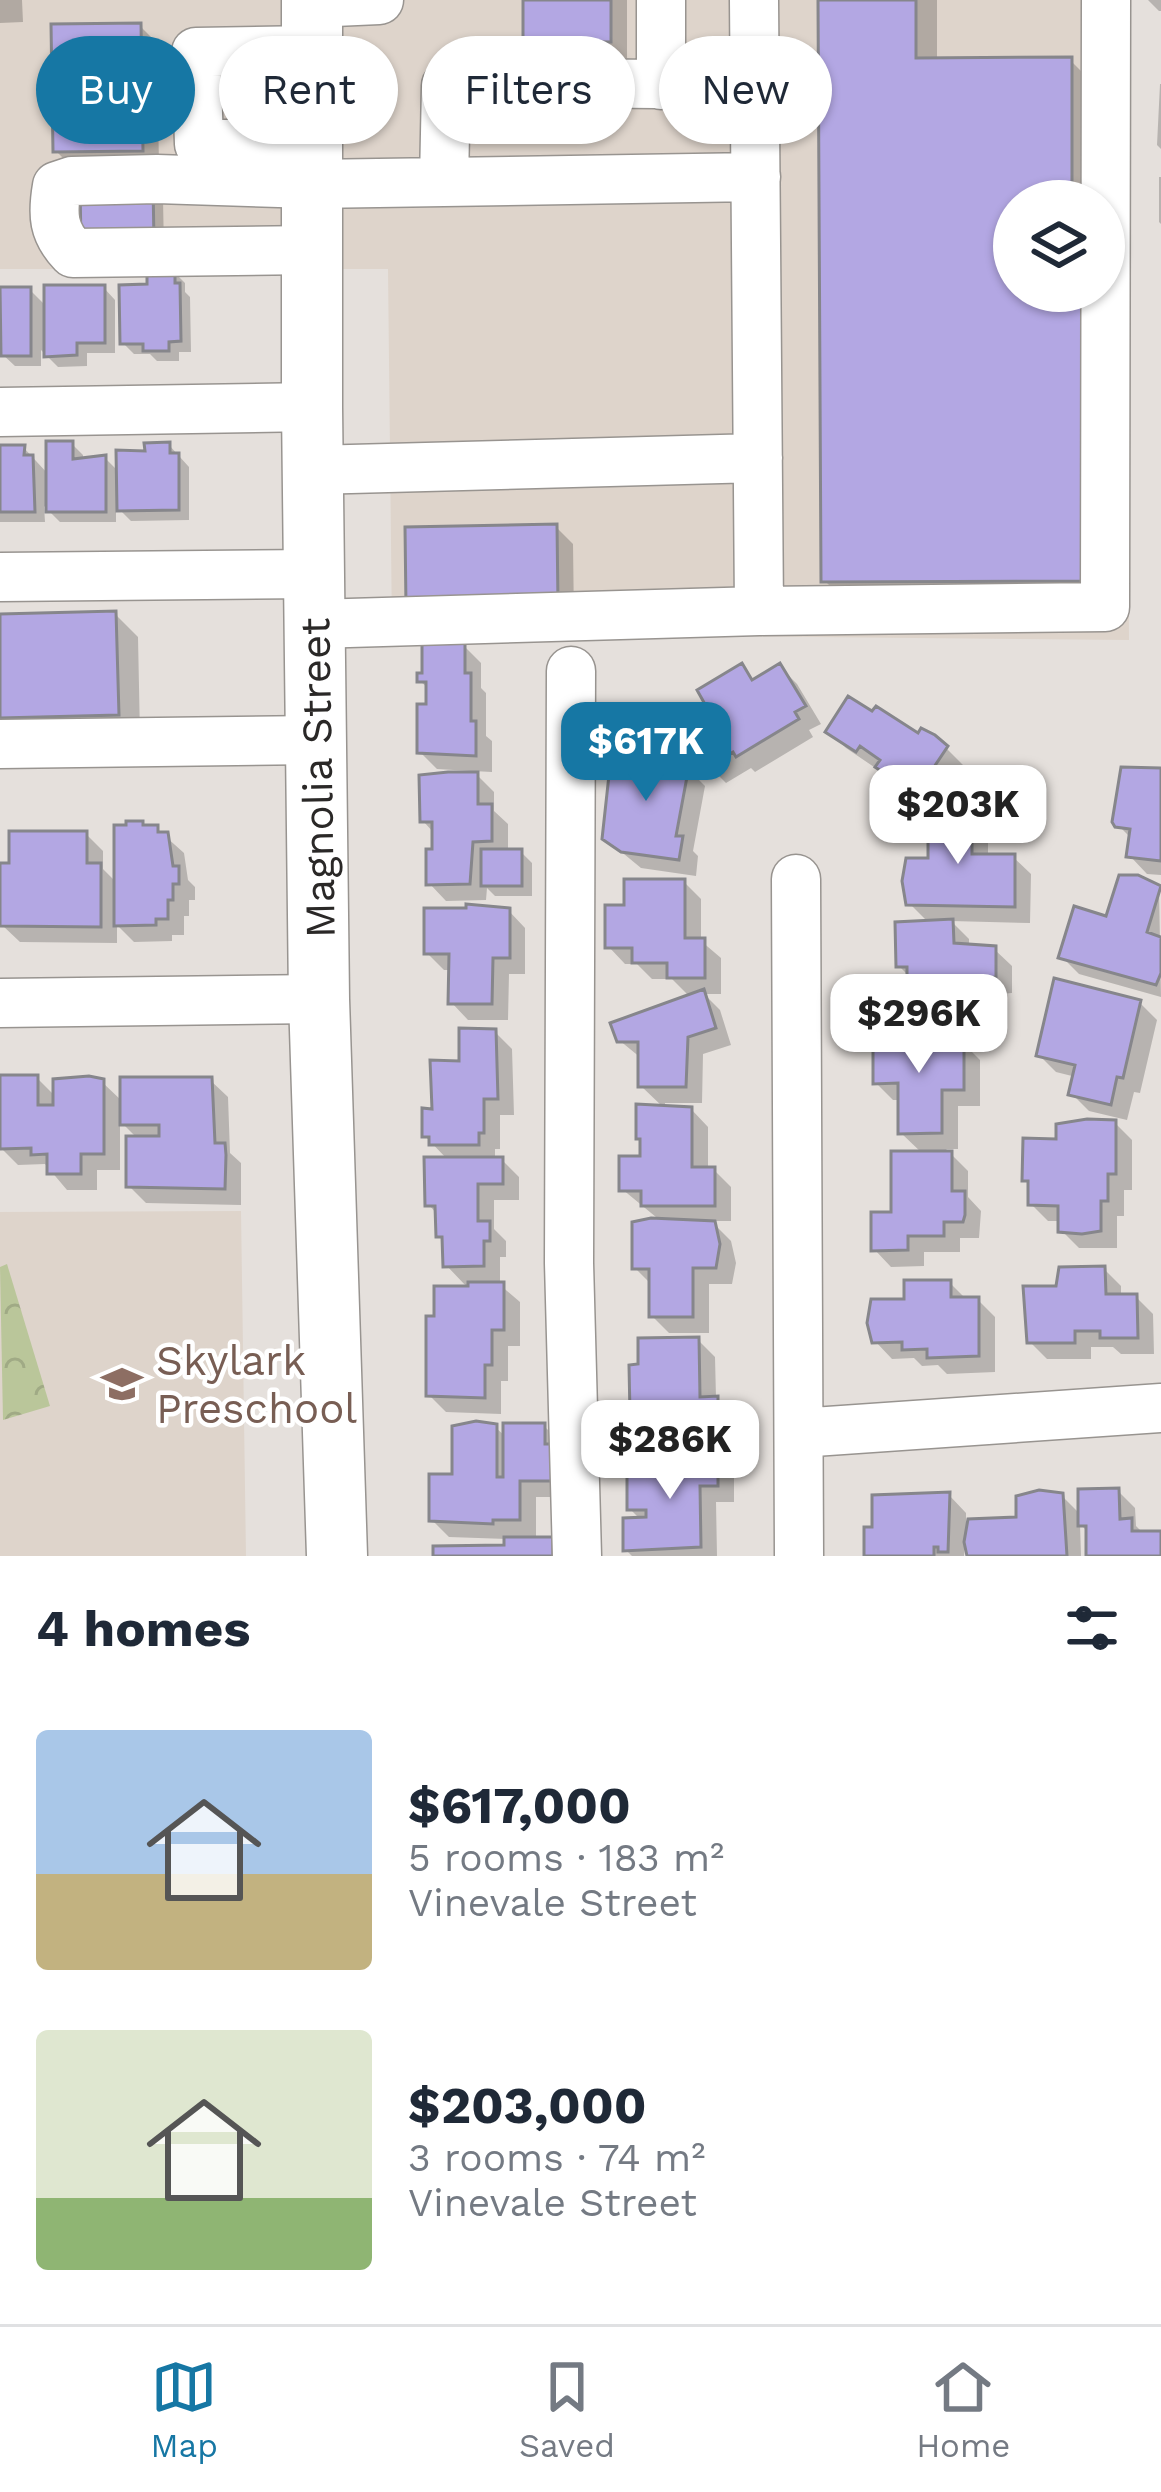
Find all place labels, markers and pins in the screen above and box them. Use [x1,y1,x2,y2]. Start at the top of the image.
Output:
pin: $617K [562,702,730,804]
pin: $203K [874,765,1042,867]
pin: $296K [835,974,1003,1076]
place label: Skylark Preschool [156,1336,357,1433]
school or university icon: Skylark Preschool [99,1361,145,1407]
pin: $286K [586,1400,754,1502]

